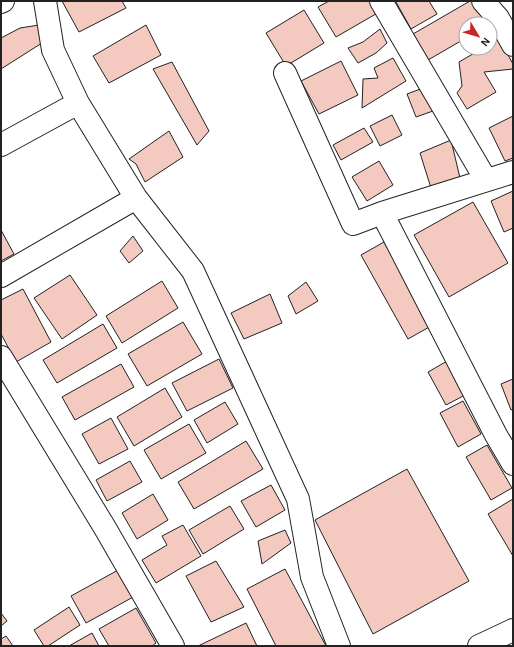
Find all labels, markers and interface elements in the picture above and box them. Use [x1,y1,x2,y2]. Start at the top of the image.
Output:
north arrow [458,16,498,56]
text: N [479,35,492,48]

